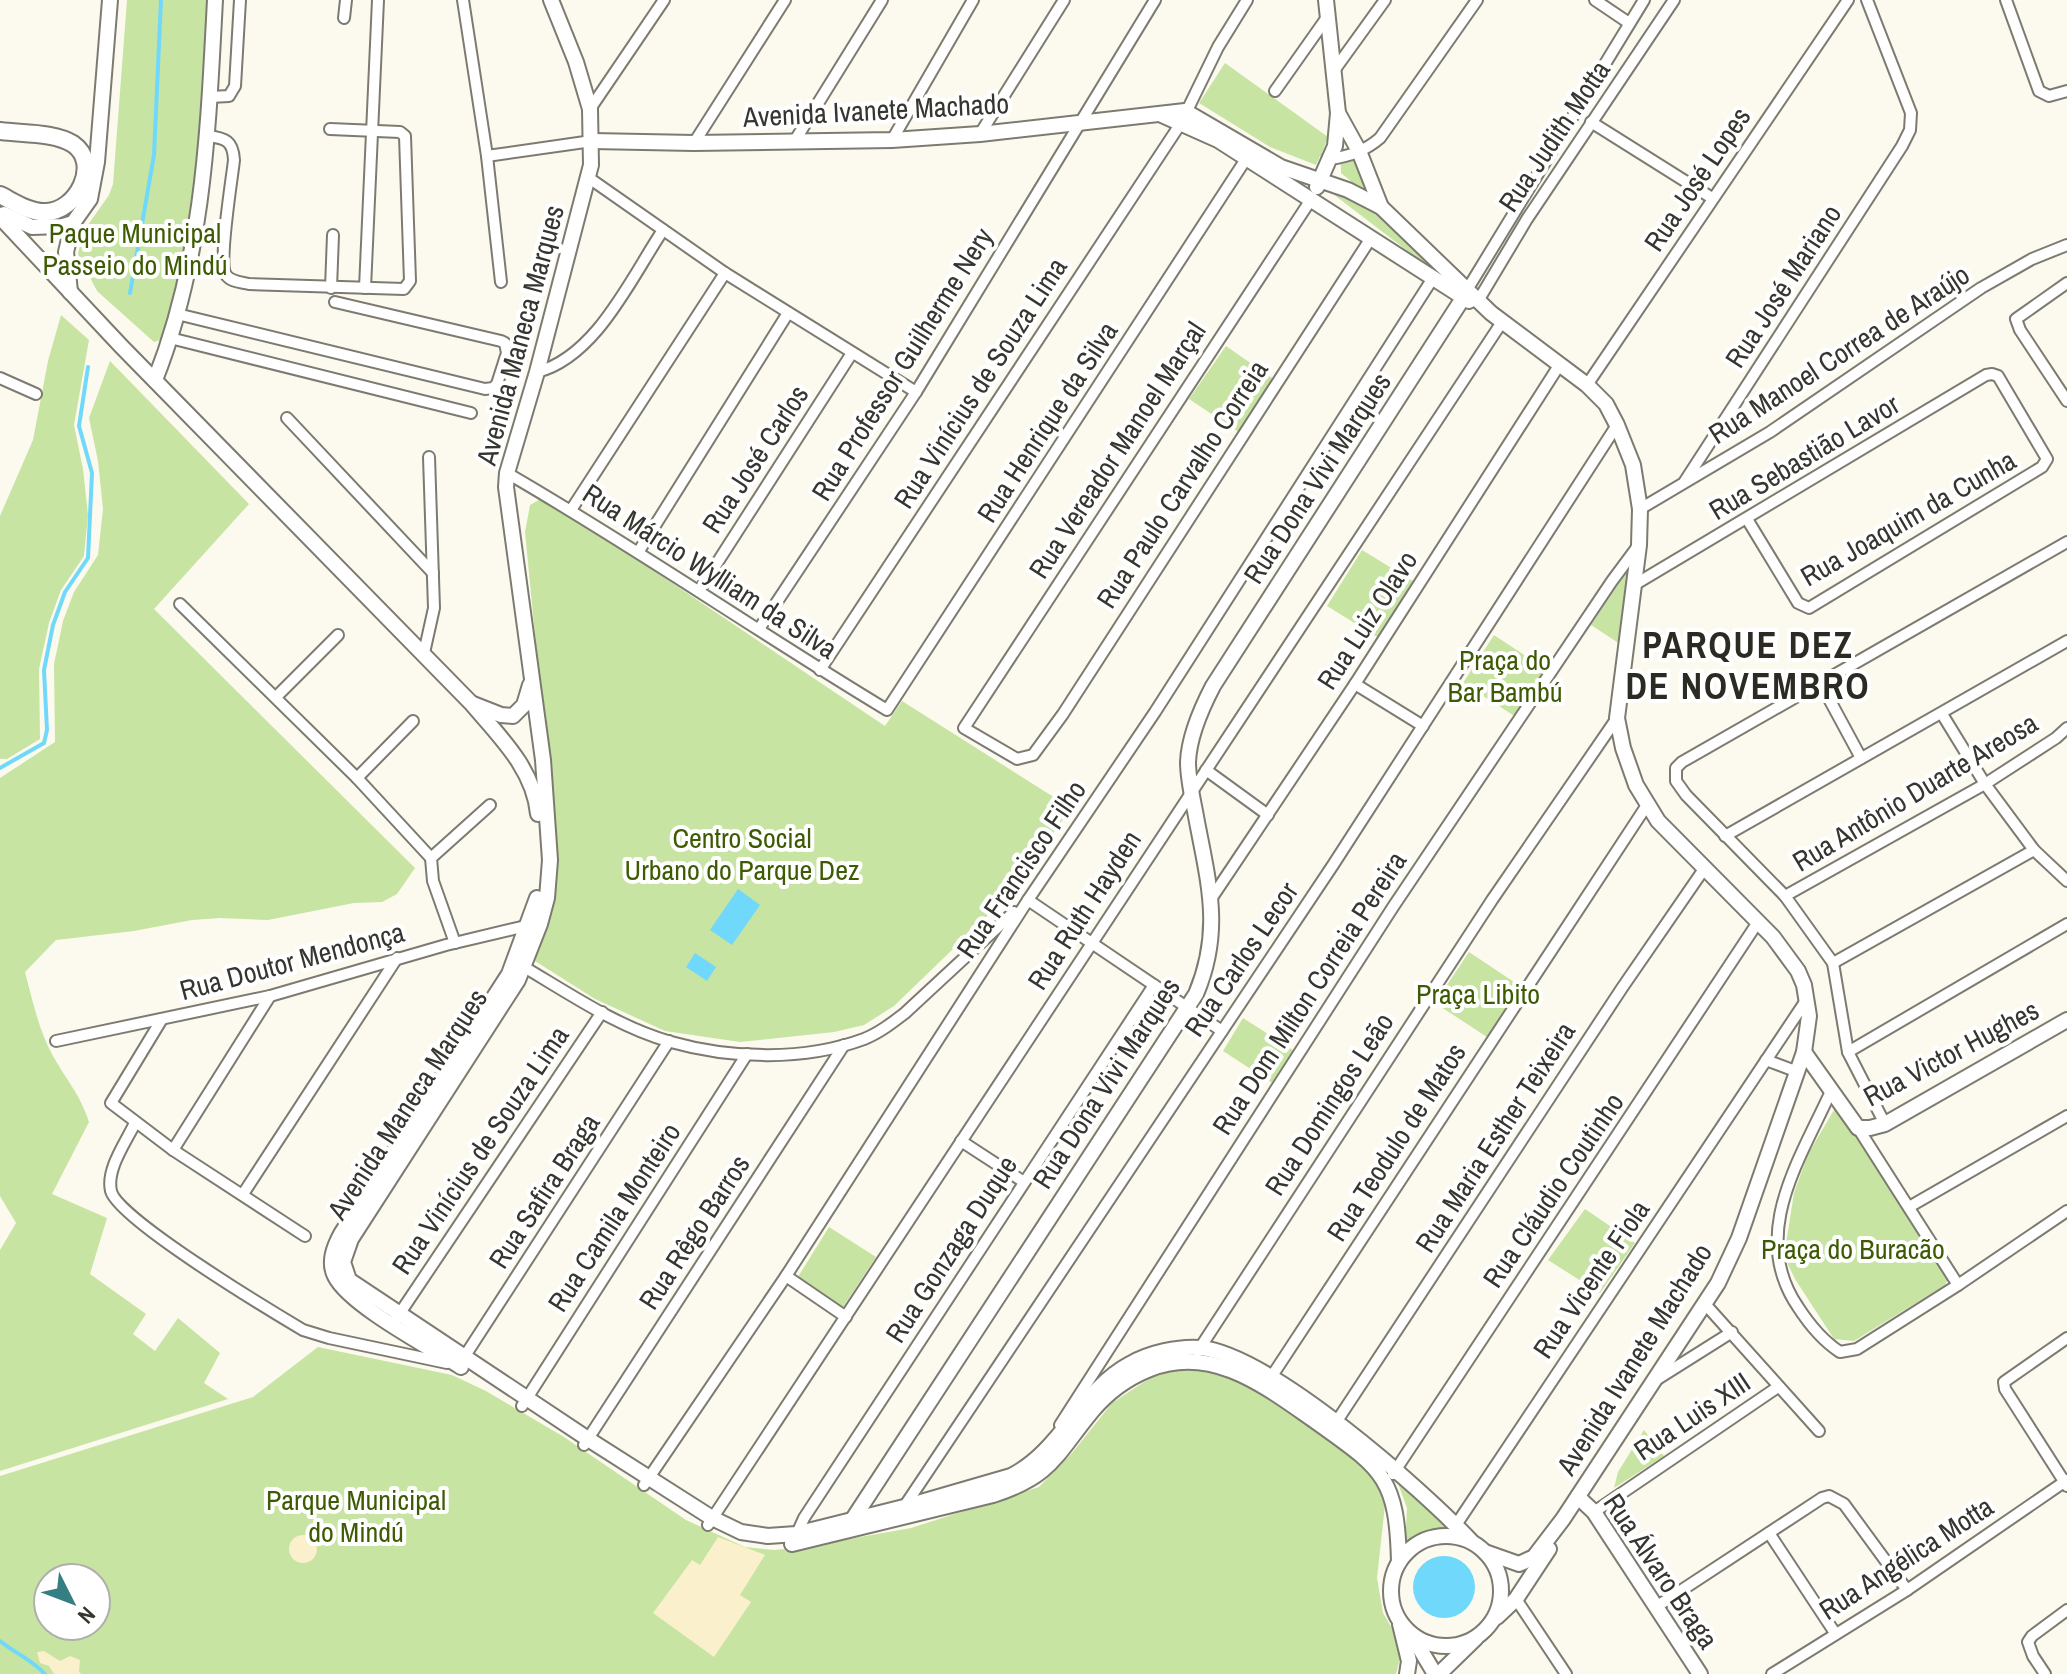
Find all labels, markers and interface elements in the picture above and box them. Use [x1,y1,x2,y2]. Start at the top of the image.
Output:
street label: Rua Judith Motta [1489,53,1619,219]
street label: Avenida Ivanete Machado [741,84,1010,136]
street label: Rua José Lopes [1635,100,1759,258]
street label: Rua José Mariano [1716,197,1850,375]
street label: Avenida Maneca Marques [467,201,573,470]
park label: Paque Municipal Passeio do Mindú [42,214,228,284]
street label: Rua Professor Guilherme Nery [802,220,1002,508]
street label: Rua Vinícius de Souza Lima [885,250,1076,516]
street label: Rua Manoel Correa de Araújo [1701,255,1977,453]
street label: Rua Henrique da Silva [968,314,1126,530]
street label: Rua Vereador Manoel Marçal [1020,314,1214,586]
street label: Rua Paulo Carvalho Correia [1088,353,1277,615]
street label: Rua Dona Vivi Marques [1234,365,1400,591]
street label: Rua José Carlos [693,377,817,541]
street label: Rua Sebastião Lavor [1702,385,1907,529]
street label: Rua Joaquim da Cunha [1793,441,2023,595]
street label: Rua Márcio Wylliam da Silva [576,475,845,668]
street label: Rua Luiz Olavo [1308,543,1426,697]
district label: PARQUE DEZ DE NOVEMBRO [1625,621,1871,710]
park label: Praça do Bar Bambú [1448,641,1562,711]
street label: Rua Antônio Duarte Areosa [1785,704,2045,880]
street label: Rua Francisco Filho [947,773,1095,965]
park label: Centro Social Urbano do Parque Dez [625,819,859,889]
street label: Rua Ruth Hayden [1018,823,1150,997]
street label: Rua Dom Milton Correia Pereira [1203,844,1415,1142]
street label: Rua Carlos Lecor [1175,874,1307,1044]
street label: Rua Doutor Mendonça [176,913,409,1009]
street label: Rua Dona Vivi Marques [1023,970,1189,1196]
park label: Praça Libito [1416,975,1540,1013]
street label: Avenida Maneca Marques [318,981,496,1227]
street label: Rua Victor Hughes [1857,991,2045,1115]
street label: Rua Domingos Leão [1256,1005,1402,1203]
street label: Rua Maria Esther Teixeira [1406,1014,1584,1260]
street label: Rua Vinícius de Souza Lima [383,1018,577,1282]
street label: Rua Teodulo de Matos [1318,1035,1474,1249]
street label: Rua Cláudio Coutinho [1474,1085,1632,1295]
street label: Rua Safira Braga [480,1106,608,1276]
street label: Rua Camila Monteiro [539,1115,689,1319]
street label: Rua Rêgo Barros [630,1147,758,1317]
street label: Rua Gonzaga Duque [876,1148,1026,1350]
street label: Rua Vicente Fiola [1524,1192,1658,1366]
park label: Praça do Buracão [1761,1230,1945,1268]
street label: Avenida Ivanete Machado [1547,1236,1721,1483]
street label: Rua Luis XIII [1626,1363,1758,1469]
park label: Parque Municipal do Mindú [266,1481,446,1551]
street label: Rua Álvaro Braga [1595,1486,1727,1656]
street label: Rua Angélica Motta [1812,1487,2001,1629]
north arrow [32,1562,112,1642]
text: N [71,1601,102,1630]

